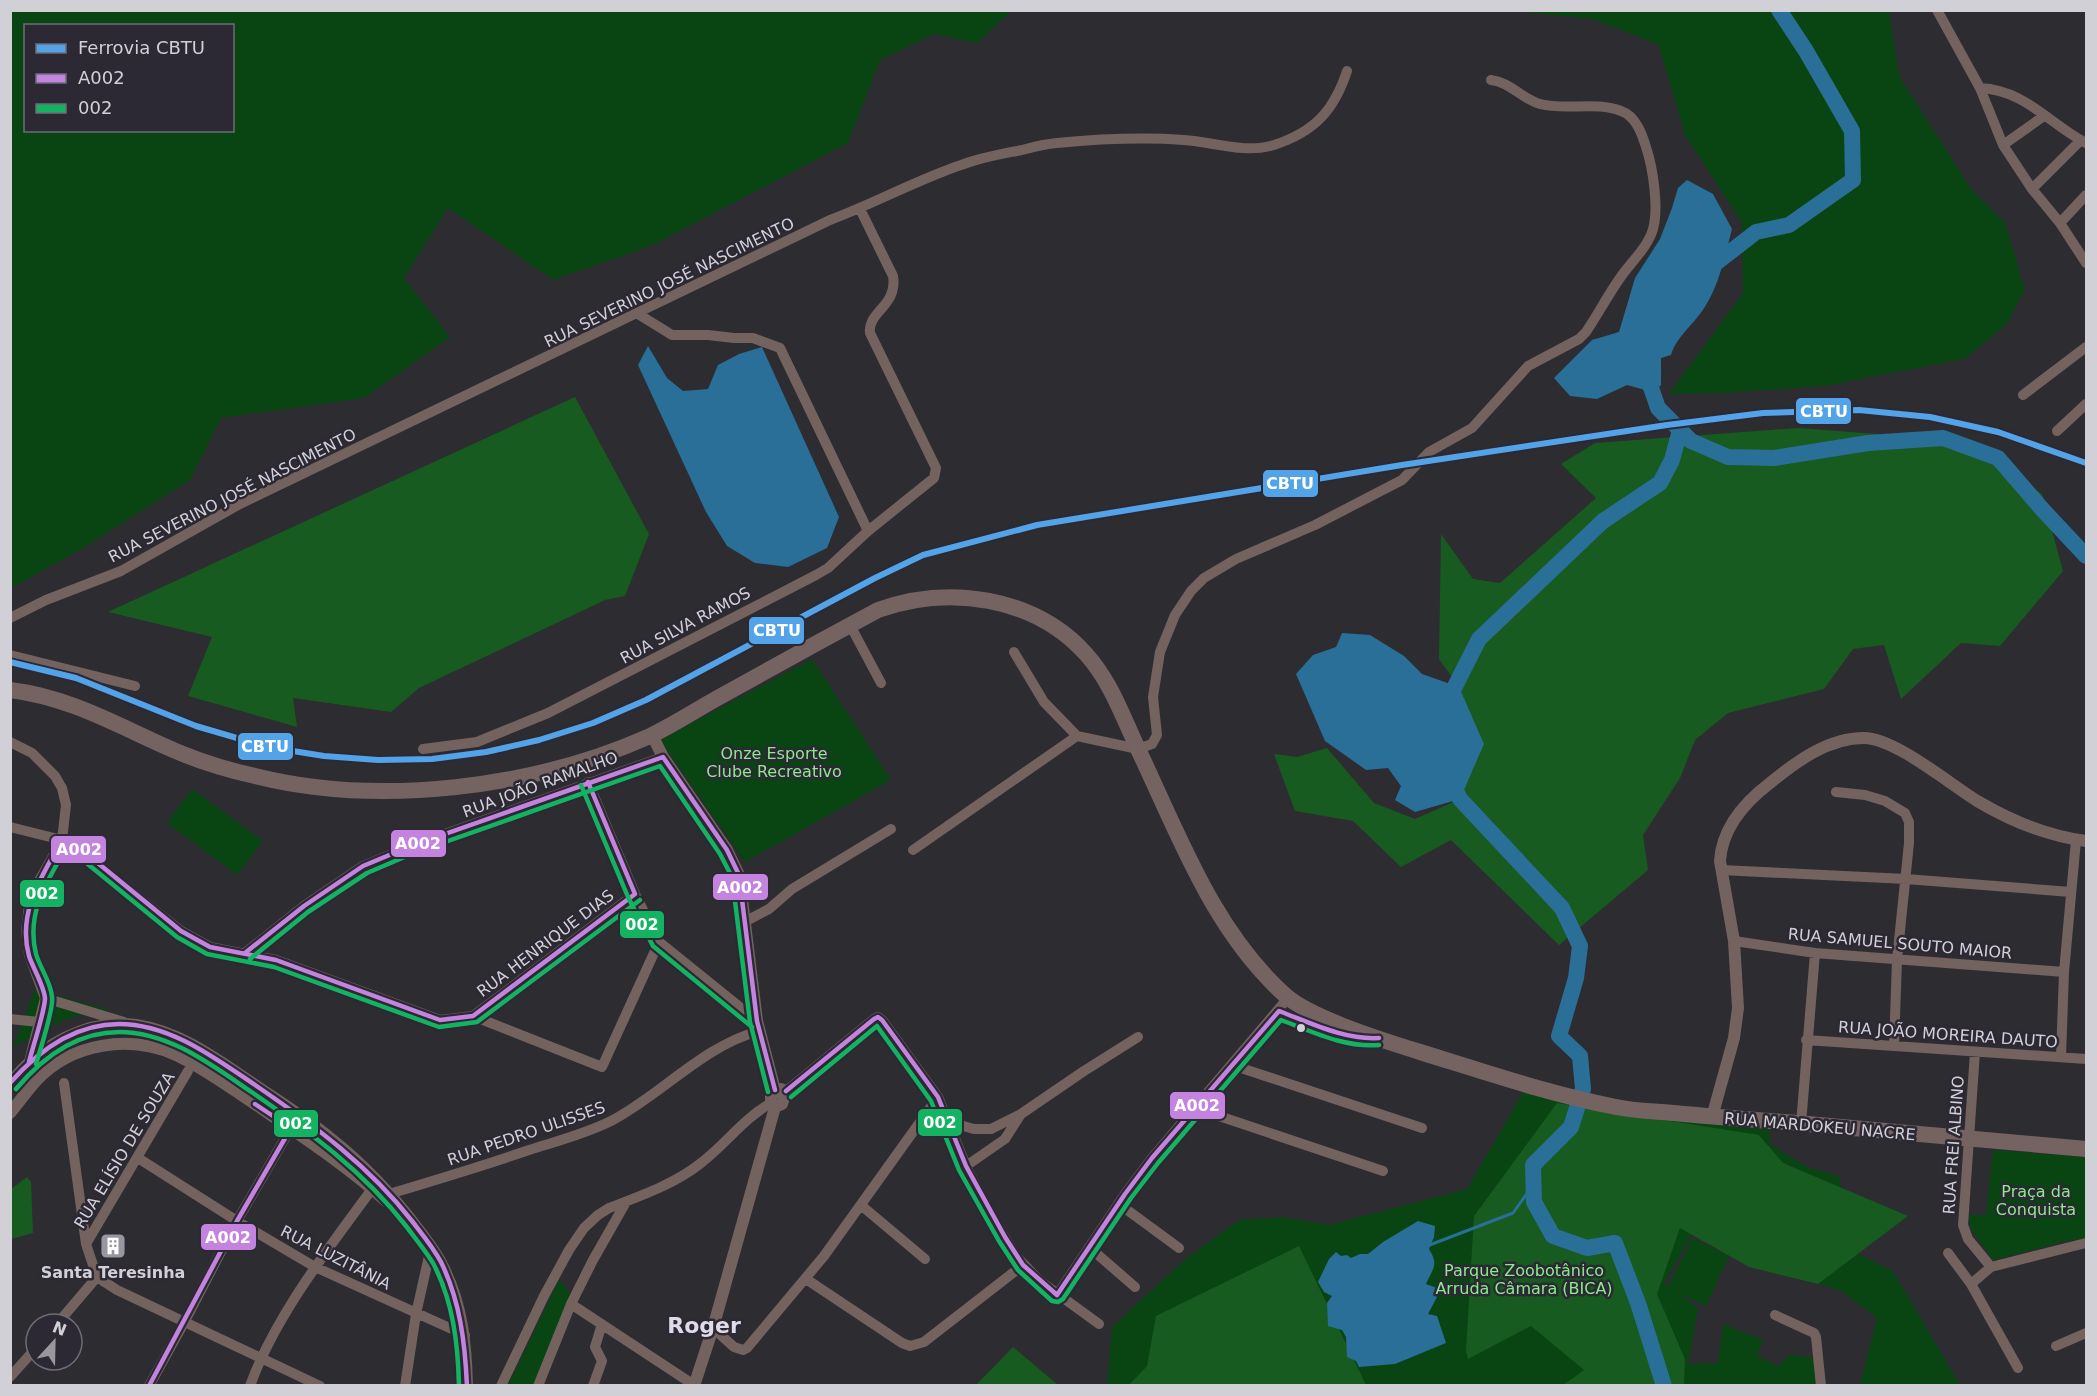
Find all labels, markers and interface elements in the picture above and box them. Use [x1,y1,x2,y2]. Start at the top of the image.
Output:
legend [24,24,234,132]
text: Ferrovia CBTU [78,37,205,58]
text: A002 [78,67,125,88]
text: 002 [78,97,112,118]
street label: RUA SEVERINO JOSÉ NASCIMENTO [541,214,797,351]
line badge: CBTU [1795,397,1852,425]
text: CBTU [1800,402,1848,421]
street label: RUA SEVERINO JOSÉ NASCIMENTO [105,424,359,566]
line badge: CBTU [1262,469,1319,498]
text: CBTU [1266,474,1314,493]
street label: RUA SILVA RAMOS [617,583,754,668]
line badge: CBTU [748,616,805,645]
text: CBTU [753,621,801,640]
line badge: CBTU [237,732,294,761]
text: CBTU [241,737,289,756]
park label: Onze Esporte Clube Recreativo [706,744,842,781]
street label: RUA JOÃO RAMALHO [460,748,620,821]
line badge: A002 [390,829,447,858]
text: A002 [395,834,441,853]
line badge: A002 [50,835,107,864]
text: A002 [56,840,102,859]
line badge: A002 [712,873,769,901]
text: A002 [717,878,763,897]
line badge: 002 [19,879,65,908]
text: 002 [25,884,59,903]
street label: RUA HENRIQUE DIAS [473,886,617,1001]
line badge: 002 [619,910,665,939]
text: 002 [625,915,659,934]
street label: RUA SAMUEL SOUTO MAIOR [1787,924,2013,963]
street label: RUA JOÃO MOREIRA DAUTO [1838,1017,2058,1052]
unlabelled marker [1295,1022,1307,1034]
street label: RUA ELÍSIO DE SOUZA [70,1069,179,1232]
street label: RUA FREI ALBINO [1939,1075,1968,1215]
line badge: A002 [1169,1091,1226,1120]
text: A002 [1174,1096,1220,1115]
street label: RUA PEDRO ULISSES [445,1098,608,1169]
line badge: 002 [917,1108,963,1137]
line badge: 002 [273,1109,319,1138]
street label: RUA MARDOKEU NACRE [1723,1109,1916,1144]
text: 002 [923,1113,957,1132]
text: 002 [279,1114,313,1133]
park label: Praça da Conquista [1996,1182,2076,1219]
street label: RUA LUZITÂNIA [277,1221,394,1293]
line badge: A002 [200,1223,257,1251]
text: A002 [205,1228,251,1247]
building icon: Santa Teresinha [98,1231,128,1261]
park label: Parque Zoobotânico Arruda Câmara (BICA) [1435,1261,1613,1298]
place label: Santa Teresinha [41,1263,185,1282]
north arrow [24,1312,84,1372]
district label: Roger [667,1313,741,1338]
text: N [50,1317,69,1340]

